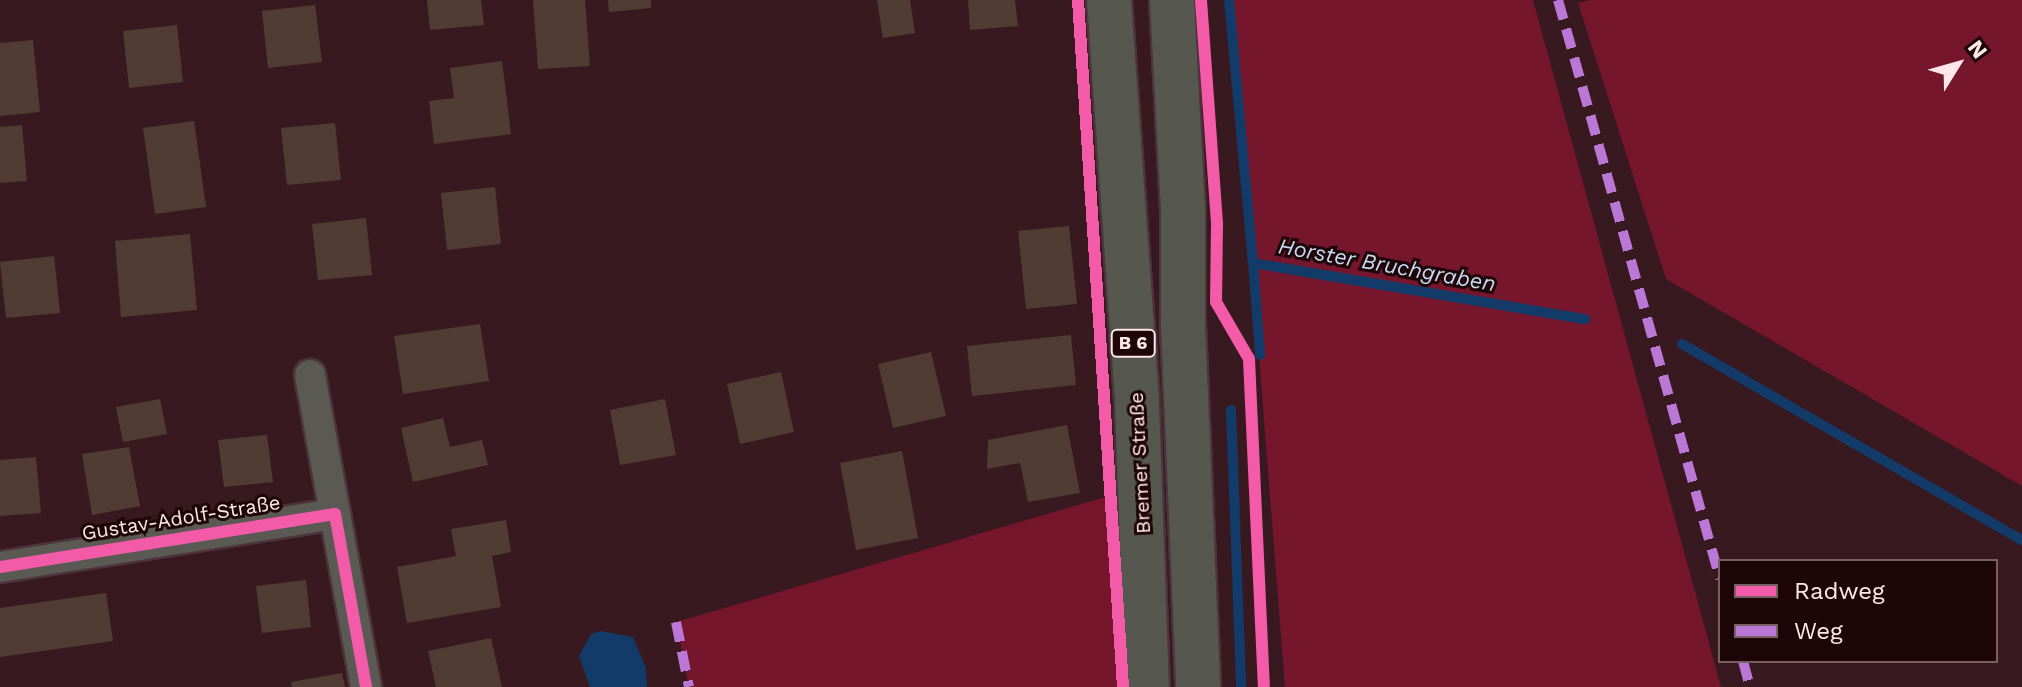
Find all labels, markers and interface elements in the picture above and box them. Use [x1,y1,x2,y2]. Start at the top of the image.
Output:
north arrow [1918,24,1998,104]
text: N [1963,35,1992,63]
water label: Horster Bruchgraben [1276,233,1498,297]
road number: B 6 [1109,329,1157,357]
street label: Bremer Straße [1124,391,1156,535]
street label: Gustav-Adolf-Straße [80,490,282,546]
legend [1718,559,1998,663]
text: Radweg [1794,577,1885,605]
text: Weg [1794,617,1843,645]

